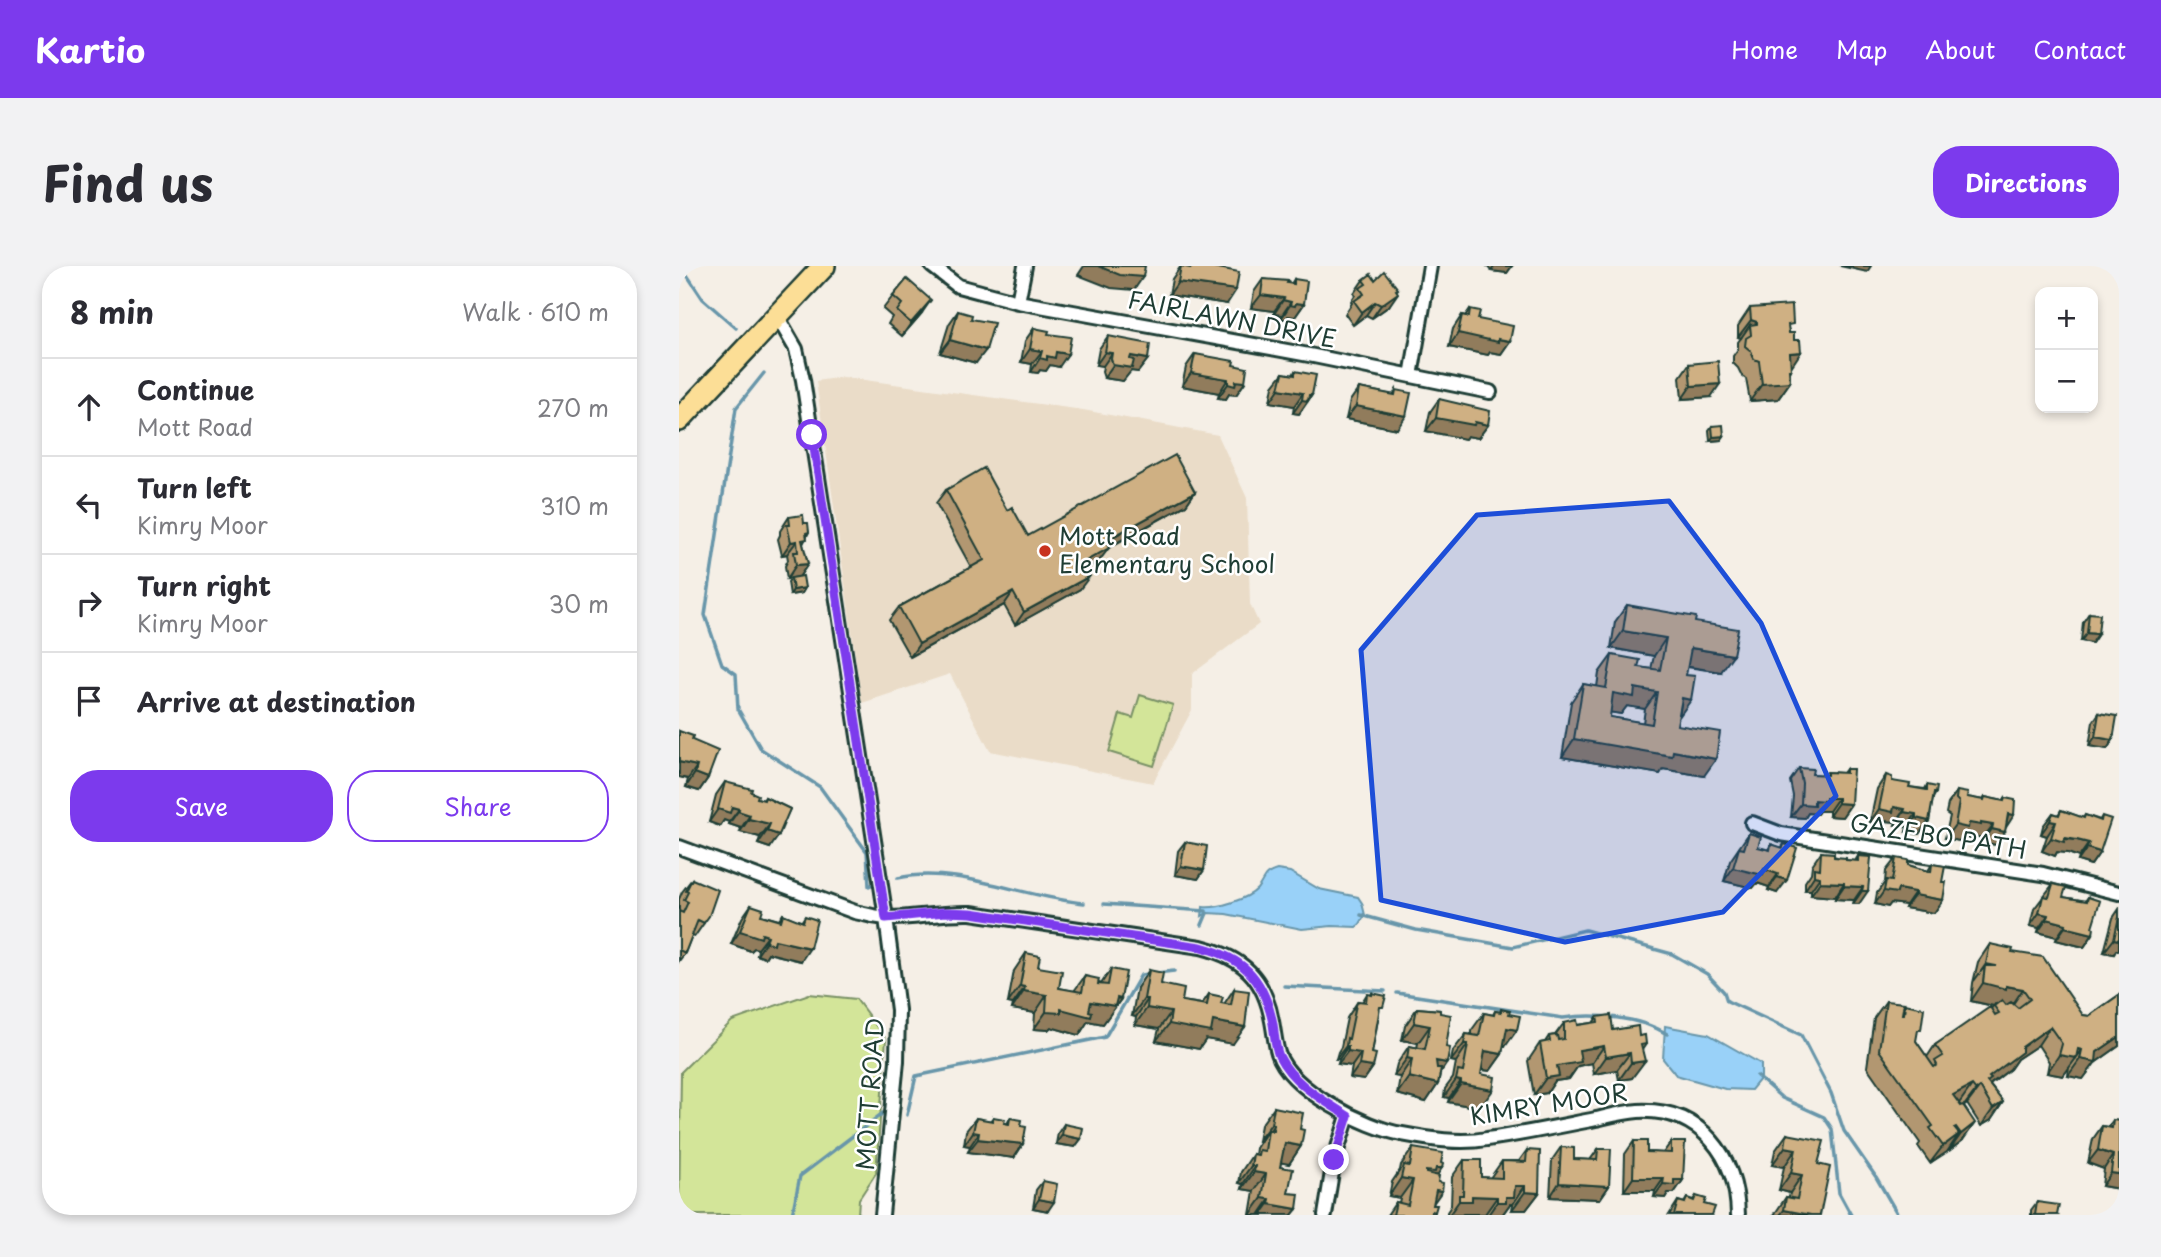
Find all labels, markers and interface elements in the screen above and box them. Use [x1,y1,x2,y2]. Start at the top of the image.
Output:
text: Kartio [35,24,145,74]
text: Home [1731,31,1798,67]
text: Map [1836,31,1887,67]
text: About [1925,31,1995,67]
text: Contact [2033,31,2126,67]
text: Find us [42,145,213,219]
button: Directions [1933,146,2119,218]
street label: FAIRLAWN DRIVE [1125,280,1340,356]
map controls [2035,287,2098,413]
button: + [2035,287,2098,350]
text: 8 min [70,289,154,334]
text: Walk · 610 m [462,294,609,329]
button: − [2035,350,2098,413]
text: Continue [137,370,254,409]
icon: ahead [70,388,108,426]
text: 270 m [537,390,609,425]
text: Mott Road [137,409,253,444]
route start [796,419,827,450]
text: Turn left [137,468,252,507]
icon: left [70,486,108,524]
text: 310 m [540,488,609,523]
text: Kimry Moor [137,507,268,542]
place label: Mott Road Elementary School [1059,517,1275,581]
marker: Mott Road Elementary School [1037,543,1053,559]
text: Turn right [137,566,271,605]
icon: right [70,584,108,622]
text: 30 m [548,586,609,621]
text: Kimry Moor [137,605,268,640]
icon: arrive [70,682,108,720]
text: Arrive at destination [137,682,416,721]
button: Save [70,770,333,842]
button: Share [347,770,609,842]
street label: GAZEBO PATH [1847,803,2029,867]
street label: MOTT ROAD [846,1016,892,1171]
street label: KIMRY MOOR [1467,1073,1630,1133]
route end [1318,1144,1349,1175]

